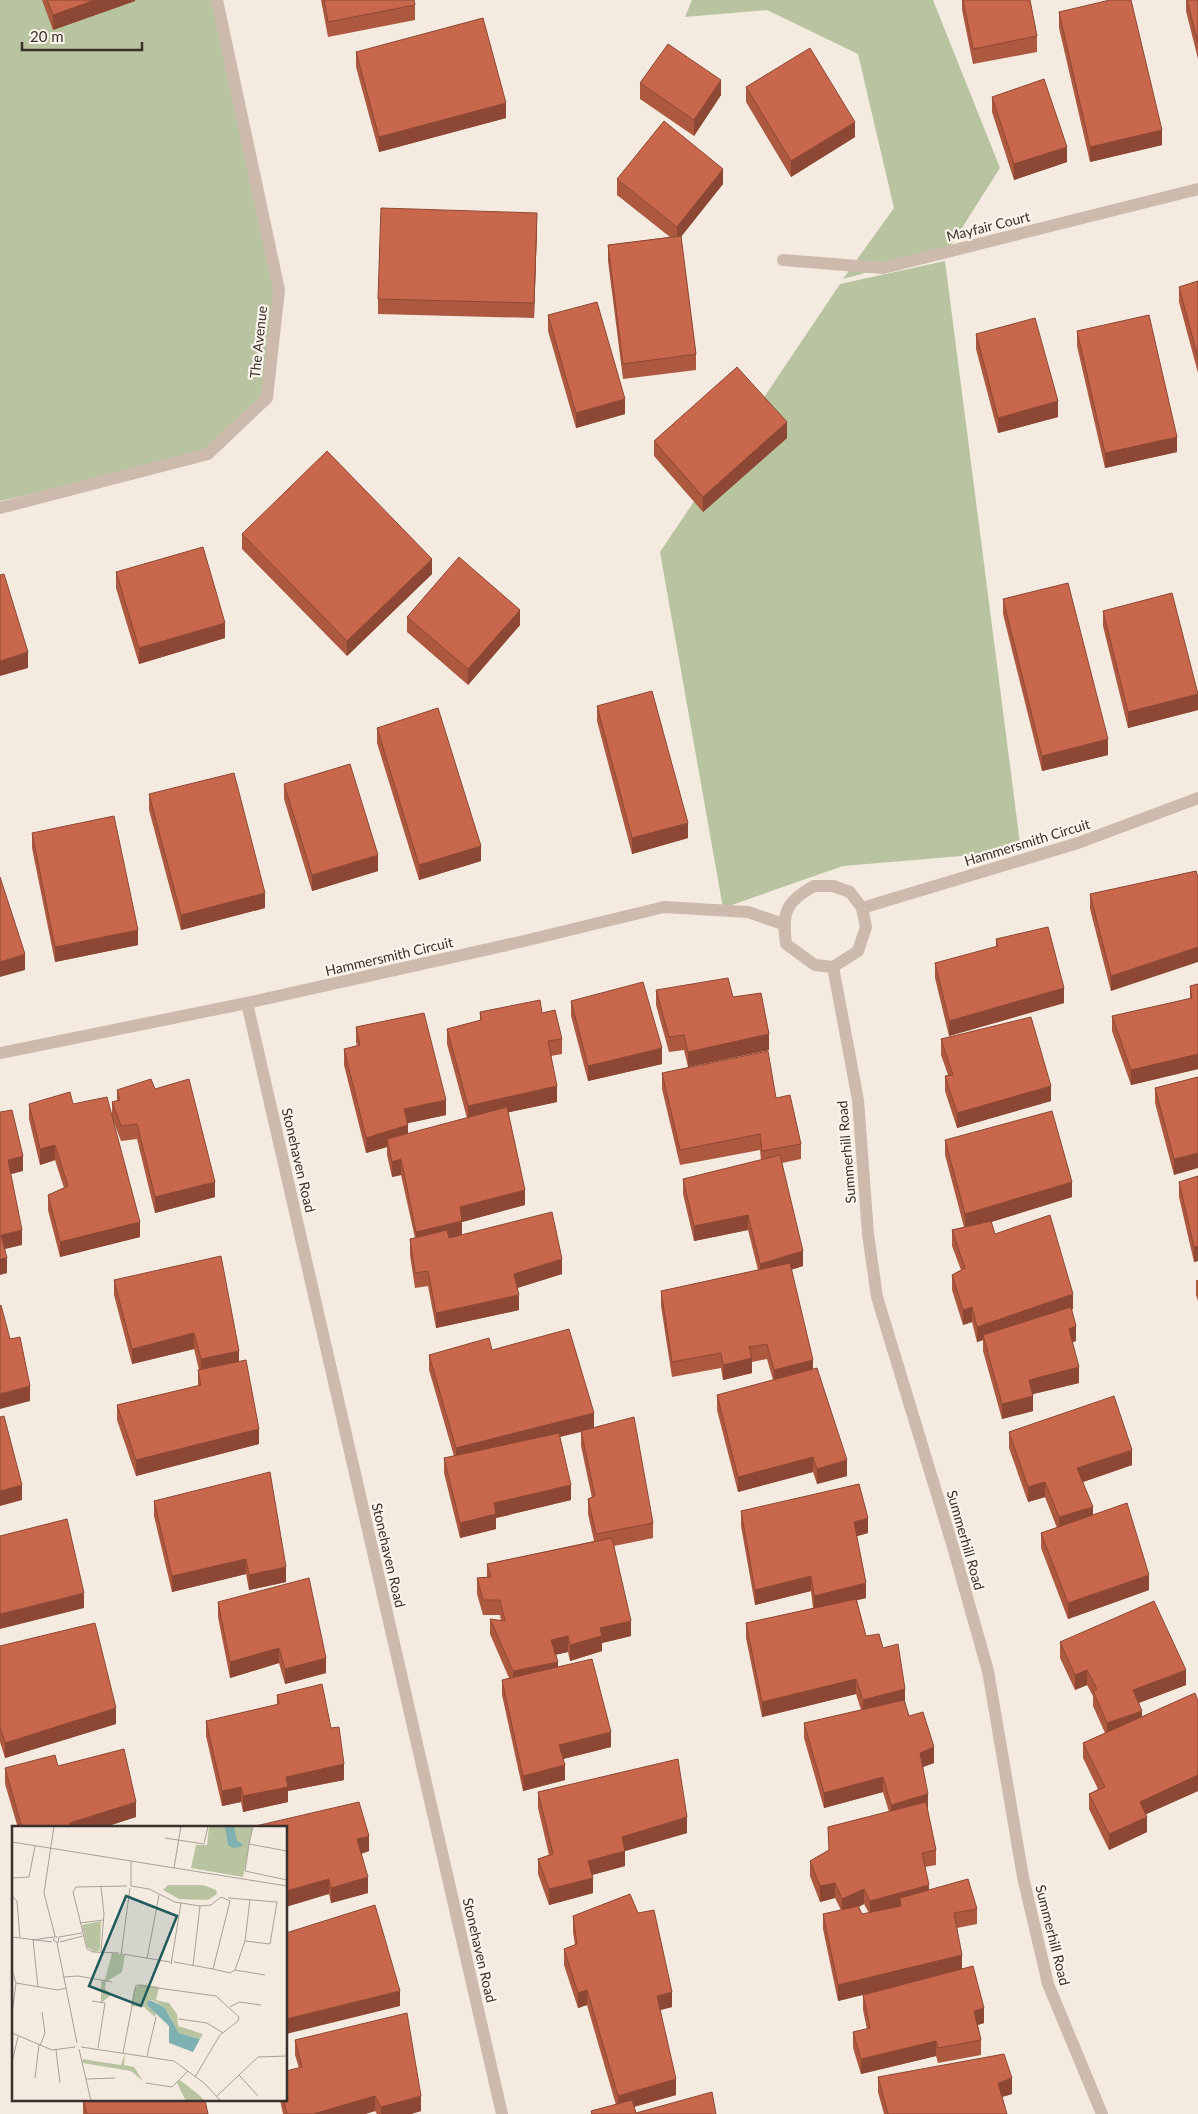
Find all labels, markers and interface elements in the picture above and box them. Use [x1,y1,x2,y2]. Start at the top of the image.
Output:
scale bar [22,20,142,52]
text: 20 m [30,27,64,45]
street label: Mayfair Court [944,207,1032,245]
street label: The Avenue [246,305,270,379]
street label: Hammersmith Circuit [962,815,1092,869]
street label: Hammersmith Circuit [323,933,455,979]
street label: Summerhill Road [833,1100,859,1204]
street label: Stonehaven Road [279,1106,319,1214]
street label: Summerhill Road [944,1488,988,1592]
street label: Stonehaven Road [369,1501,409,1609]
inset map [12,1826,288,2102]
street label: Summerhill Road [1032,1883,1074,1987]
street label: Stonehaven Road [460,1896,500,2004]

